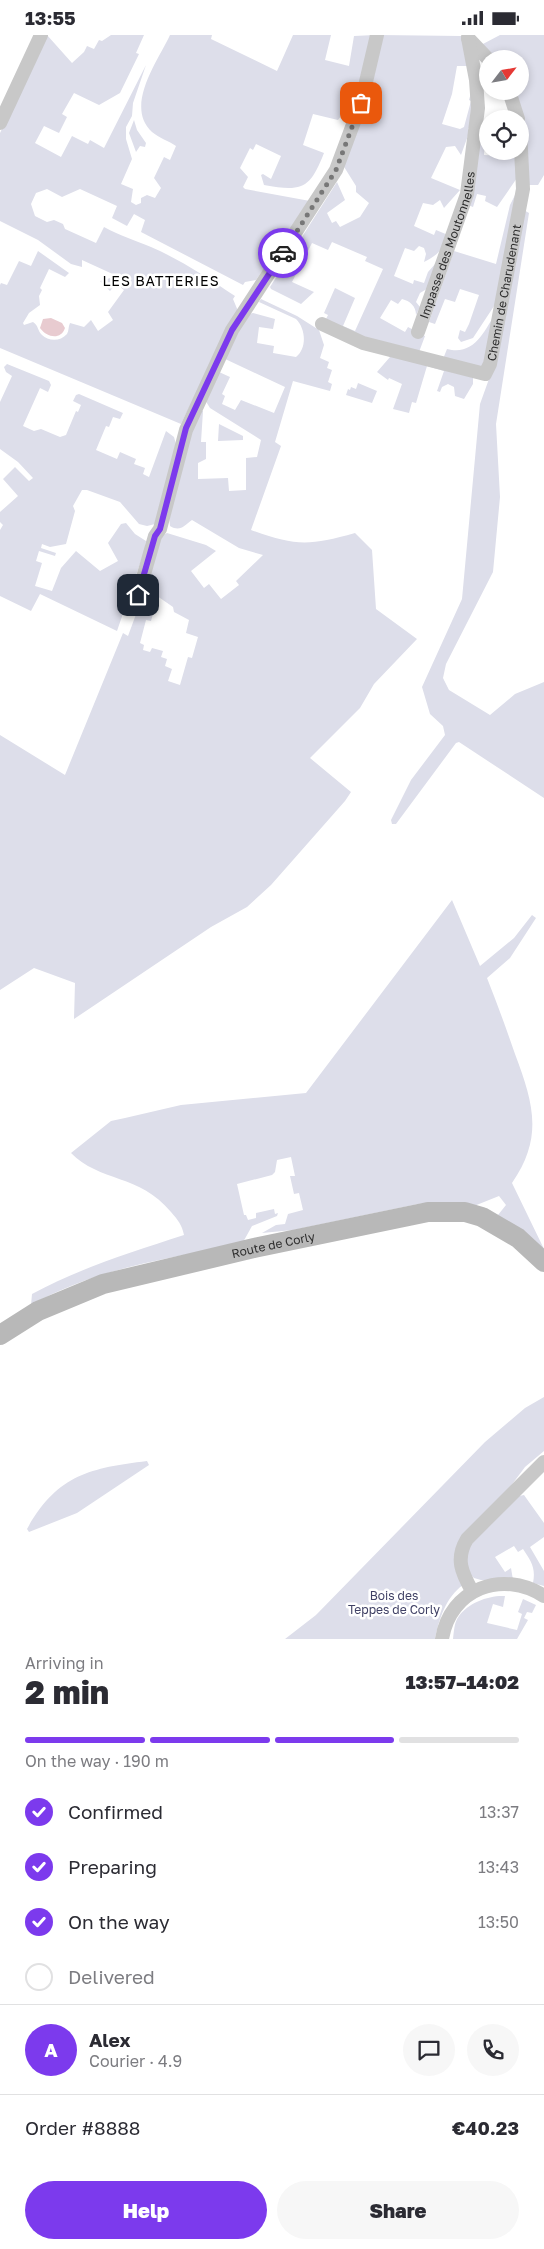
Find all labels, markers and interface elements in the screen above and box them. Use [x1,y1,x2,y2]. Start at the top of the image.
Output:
text: 13:55 [25,6,76,29]
north arrow [479,50,529,100]
map controls [479,50,529,160]
pin [340,82,382,124]
icon: bag [347,89,375,117]
button: locate [479,110,529,160]
street label: Impasse des Moutonnelles [416,170,477,321]
street label: Chemin de Charudenant [483,223,524,362]
courier [258,228,308,278]
icon: car [269,239,297,267]
district label: LES BATTERIES [102,272,220,289]
pin [117,574,159,616]
icon: home [124,581,152,609]
street label: Route de Corly [230,1228,316,1261]
park label: Bois des Teppes de Corly [348,1588,440,1617]
text: Arriving in [25,1653,104,1673]
text: 13:57–14:02 [406,1670,519,1693]
text: 2 min [25,1673,109,1711]
text: On the way · 190 m [25,1751,169,1771]
icon: check [25,1798,53,1826]
text: Confirmed [68,1800,163,1823]
text: 13:37 [479,1802,519,1822]
icon: check [25,1853,53,1881]
text: Preparing [68,1855,157,1878]
text: 13:43 [478,1857,519,1877]
icon: check [25,1908,53,1936]
text: On the way [68,1910,170,1933]
text: 13:50 [478,1912,519,1932]
text: Delivered [68,1965,155,1988]
button: chat [403,2024,455,2076]
button: phone [467,2024,519,2076]
text: Alex [89,2028,130,2051]
text: A [44,2038,58,2061]
text: Courier · 4.9 [89,2051,182,2071]
text: Order #8888 [25,2116,140,2139]
text: €40.23 [452,2116,519,2139]
button: Help [25,2181,267,2239]
button: Share [277,2181,519,2239]

